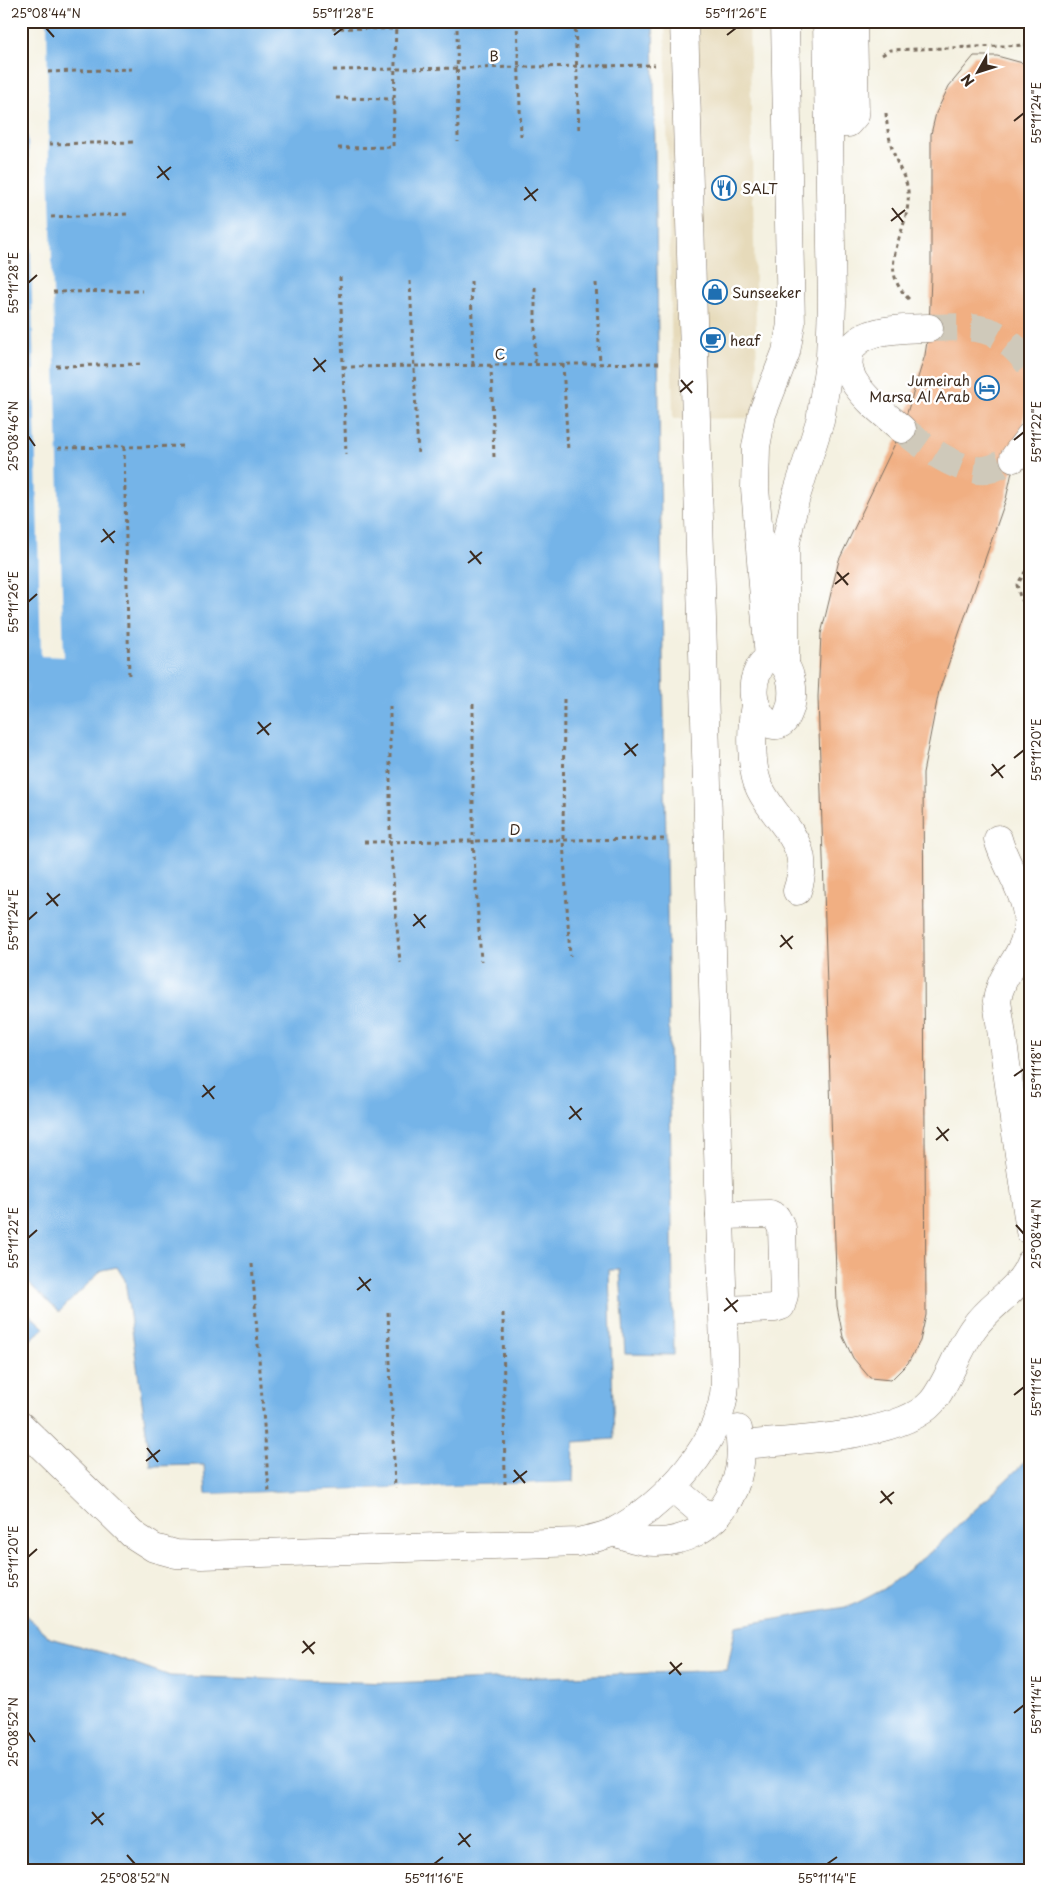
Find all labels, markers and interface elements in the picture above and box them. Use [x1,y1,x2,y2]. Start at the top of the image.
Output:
text: 25°08'44"N [11,4,81,22]
text: 55°11'28"E [312,4,374,22]
text: 55°11'26"E [705,4,767,22]
street label: B [489,45,499,67]
north arrow [954,48,1004,98]
text: N [956,70,979,91]
text: 55°11'24"E [1027,82,1045,144]
restaurant icon: SALT [711,175,737,201]
place label: SALT [742,178,778,199]
text: 55°11'28"E [4,252,22,314]
shop icon: Sunseeker [702,279,728,305]
place label: Sunseeker [732,282,802,303]
cafe icon: heaf [700,327,726,353]
place label: heaf [730,330,761,351]
street label: C [494,343,506,365]
place label: Jumeirah Marsa Al Arab [869,370,970,407]
hotel icon: Jumeirah Marsa Al Arab [974,375,1000,401]
text: 25°08'46"N [4,401,22,471]
text: 55°11'22"E [1027,401,1045,463]
text: 55°11'26"E [4,571,22,633]
text: 55°11'20"E [1027,719,1045,781]
street label: D [509,819,521,840]
text: 55°11'24"E [4,889,22,951]
text: 55°11'18"E [1027,1040,1045,1098]
text: 25°08'44"N [1027,1199,1045,1269]
text: 55°11'22"E [4,1207,22,1269]
text: 55°11'16"E [1027,1357,1045,1417]
text: 55°11'20"E [4,1526,22,1588]
text: 55°11'14"E [1027,1675,1045,1735]
text: 25°08'52"N [4,1697,22,1767]
text: 25°08'52"N [100,1869,170,1887]
text: 55°11'16"E [404,1869,464,1887]
text: 55°11'14"E [797,1869,857,1887]

